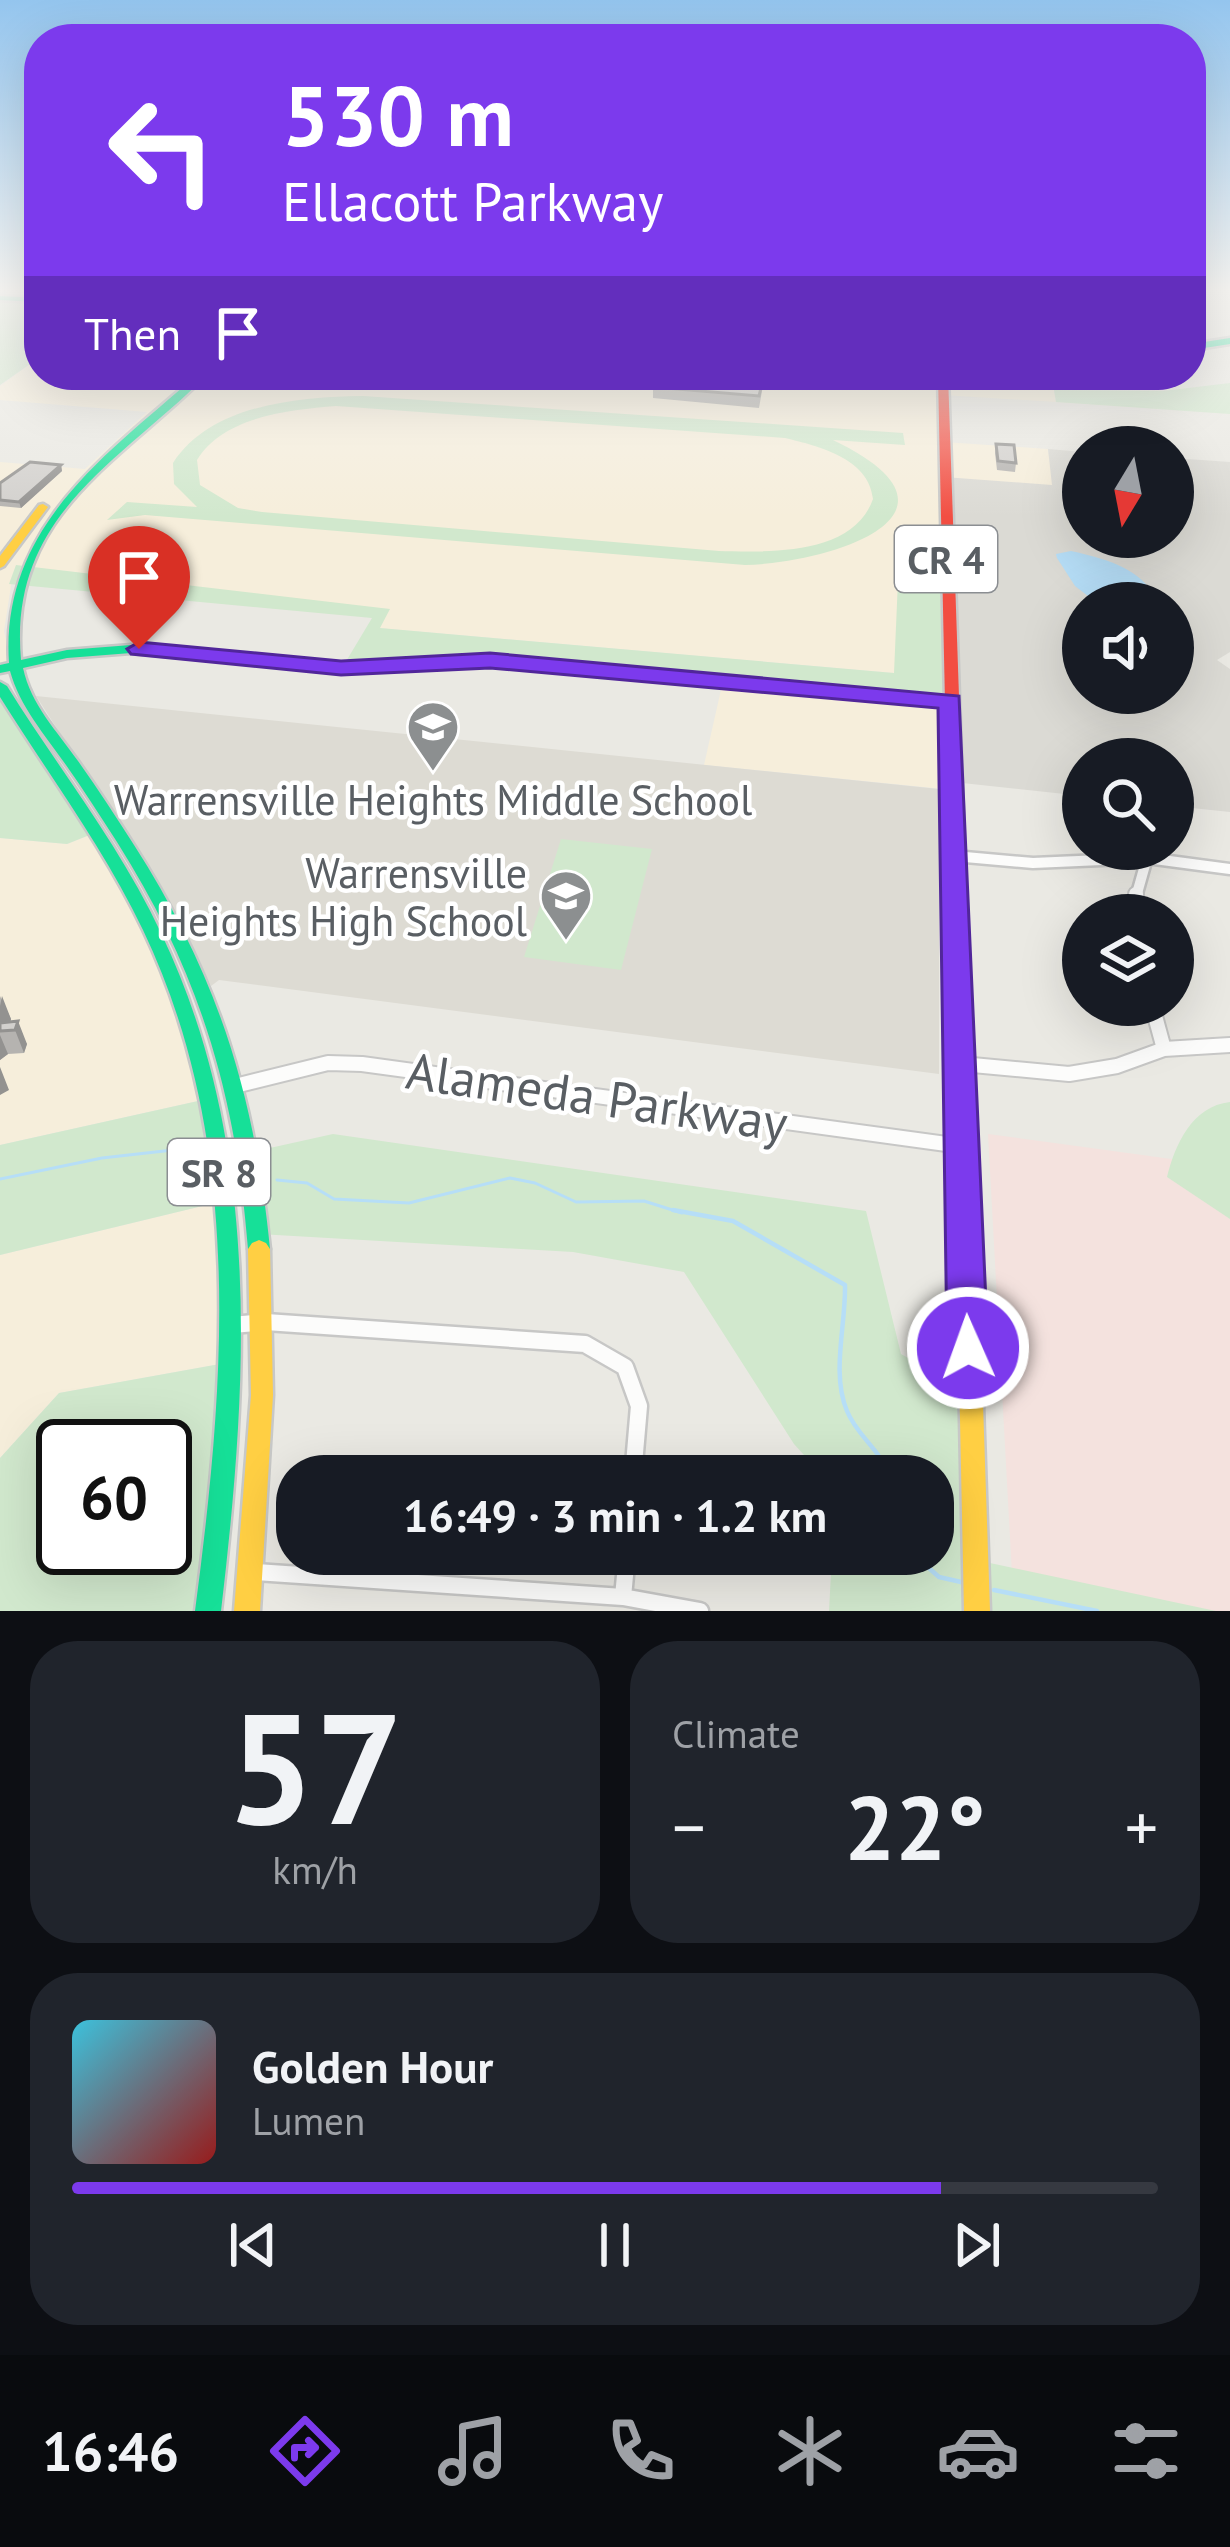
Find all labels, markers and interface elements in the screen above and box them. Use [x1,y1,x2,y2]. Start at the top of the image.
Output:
text: 530 m [282,60,514,169]
icon: left [84,72,240,228]
text: Ellacott Parkway [282,166,663,236]
icon: arrive [205,300,271,366]
text: Then [84,304,181,362]
north arrow [1062,426,1194,558]
map controls [1062,426,1194,1026]
pin [88,526,190,649]
road number: CR 4 [895,526,997,592]
icon: arrive [106,544,172,610]
button: sound [1062,582,1194,714]
school or university icon: Warrensville Heights Middle School [405,699,461,773]
button: search [1062,738,1194,870]
place label: Warrensville Heights Middle School [114,772,752,827]
place label: Warrensville Heights High School [160,845,527,948]
school or university icon: Warrensville Heights High School [538,868,594,942]
button: layers [1062,894,1194,1026]
street label: Alameda Parkway [402,1037,792,1155]
road number: SR 8 [168,1139,270,1205]
position arrow [905,1285,1031,1411]
speed limit sign: 60 [36,1419,192,1575]
text: 16:49 · 3 min · 1.2 km [403,1486,827,1544]
text: 57 [227,1665,403,1867]
text: Climate [672,1708,800,1759]
text: 22° [844,1768,986,1885]
text: − [672,1784,705,1869]
text: + [1125,1784,1158,1869]
text: km/h [272,1844,358,1895]
text: Golden Hour [252,2037,493,2095]
text: Lumen [252,2095,365,2146]
icon: previous [220,2212,286,2278]
icon: pause [582,2212,648,2278]
icon: next [944,2212,1010,2278]
icon: directions [263,2409,347,2493]
icon: music [431,2409,515,2493]
icon: phone [599,2409,683,2493]
icon: climate [768,2409,852,2493]
icon: car [936,2409,1020,2493]
icon: filters [1104,2409,1188,2493]
text: 16:46 [42,2416,179,2486]

